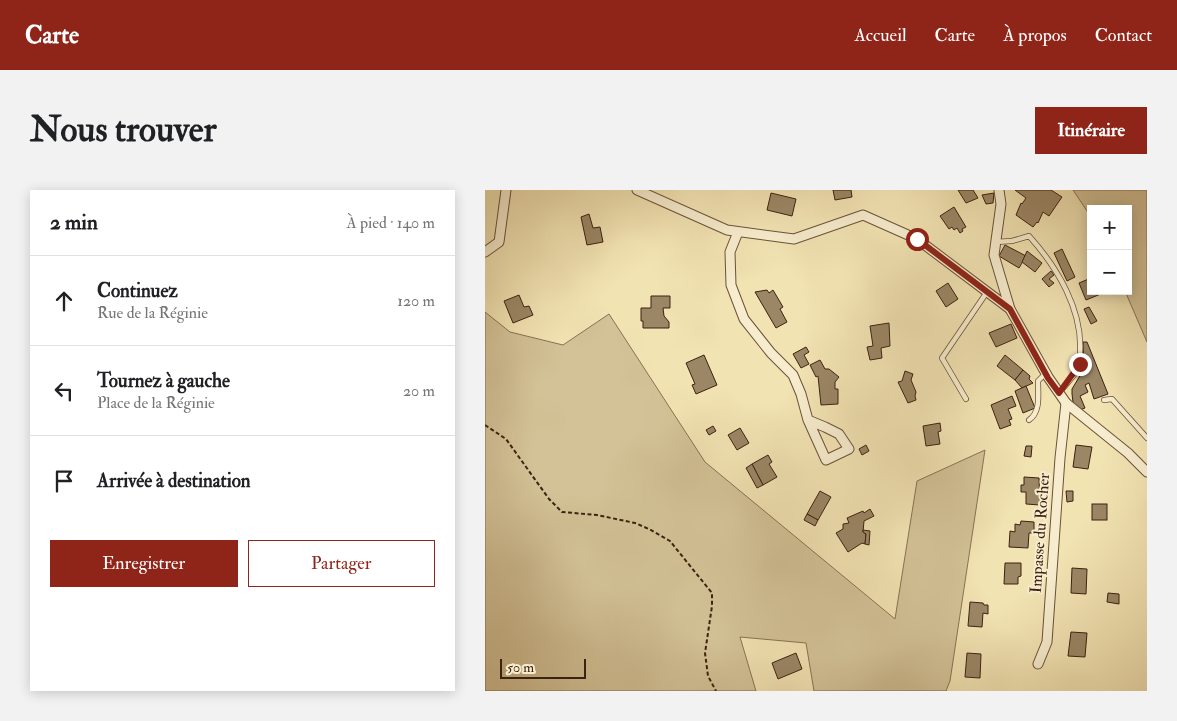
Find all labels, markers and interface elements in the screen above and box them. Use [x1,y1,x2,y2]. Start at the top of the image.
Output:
text: Carte [25,20,79,51]
text: Accueil [854,24,907,47]
text: Carte [935,24,975,47]
text: À propos [1003,24,1067,47]
text: Contact [1095,24,1152,47]
button: Itinéraire [1035,107,1147,154]
text: Nous trouver [30,108,217,152]
map controls [1087,205,1132,295]
button: + [1087,205,1132,250]
text: 2 min [50,209,98,236]
text: À pied · 140 m [347,213,435,233]
route start [906,228,929,251]
button: − [1087,250,1132,295]
text: Continuez [97,279,178,303]
icon: ahead [50,287,78,315]
text: 120 m [397,291,435,311]
text: Rue de la Réginie [97,303,208,323]
route end [1069,353,1092,376]
text: Tournez à gauche [97,369,230,393]
icon: left [50,377,78,405]
text: 20 m [403,381,435,401]
text: Place de la Réginie [97,393,215,413]
icon: arrive [50,467,78,495]
text: Arrivée à destination [97,469,251,493]
street label: Impasse du Rocher [1026,472,1055,594]
button: Enregistrer [50,540,238,587]
button: Partager [248,540,435,587]
scale bar [500,656,586,679]
text: 50 m [507,659,534,676]

